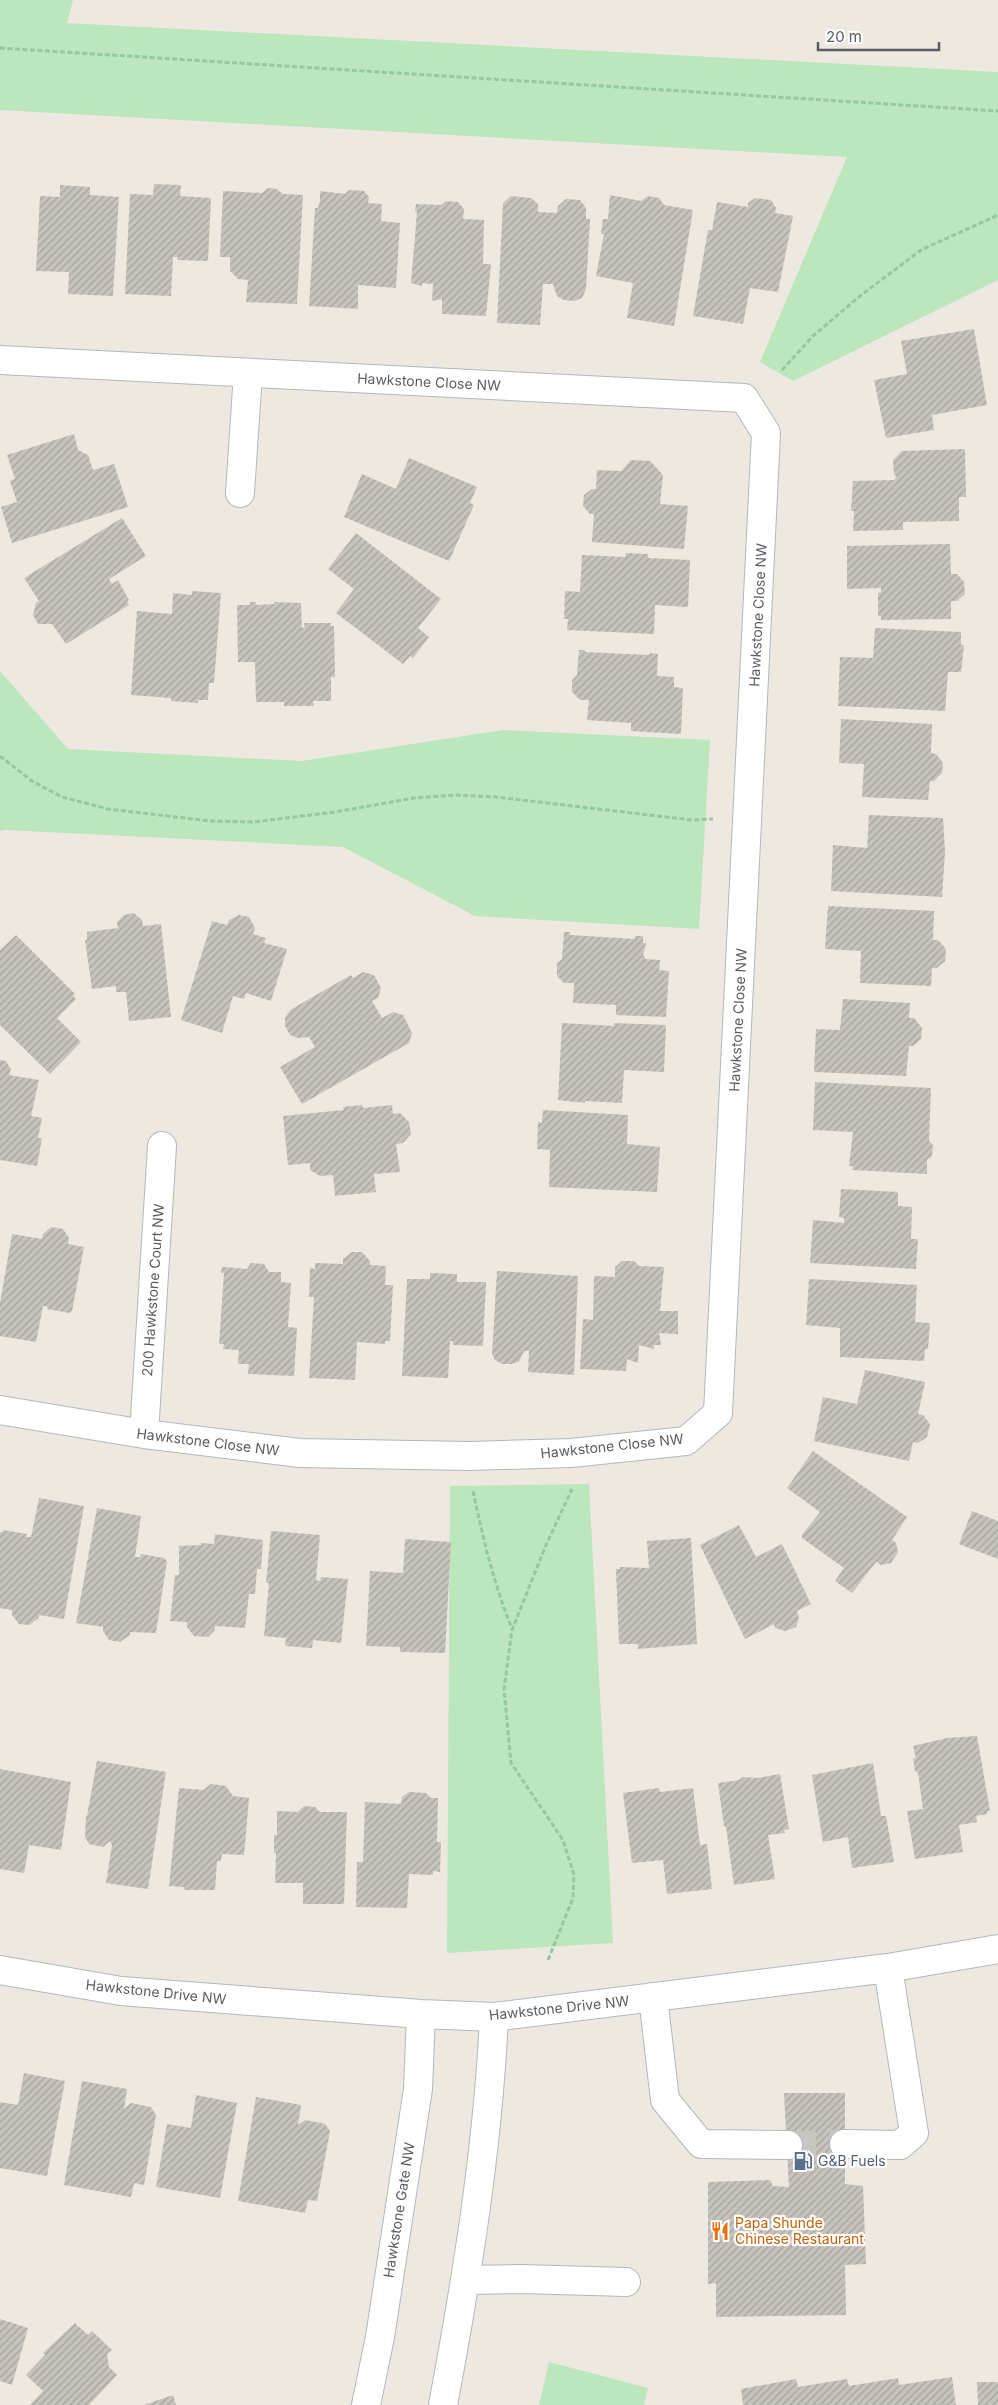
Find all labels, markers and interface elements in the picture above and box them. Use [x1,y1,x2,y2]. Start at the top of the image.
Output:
scale bar [818,20,939,52]
text: 20 m [826,27,862,46]
street label: Hawkstone Close NW [357,369,501,394]
street label: Hawkstone Close NW [745,543,770,687]
street label: Hawkstone Close NW [725,948,750,1092]
street label: 200 Hawkstone Court NW [138,1203,167,1377]
street label: Hawkstone Close NW [136,1424,281,1459]
street label: Hawkstone Close NW [540,1430,685,1461]
street label: Hawkstone Drive NW [85,1976,227,2007]
street label: Hawkstone Drive NW [488,1992,630,2023]
street label: Hawkstone Gate NW [379,2141,418,2279]
fuel station icon: G&B Fuels [792,2150,814,2172]
place label: G&B Fuels [818,2152,886,2169]
place label: Papa Shunde Chinese Restaurant [735,2214,864,2247]
restaurant icon: Papa Shunde Chinese Restaurant [709,2220,731,2242]

